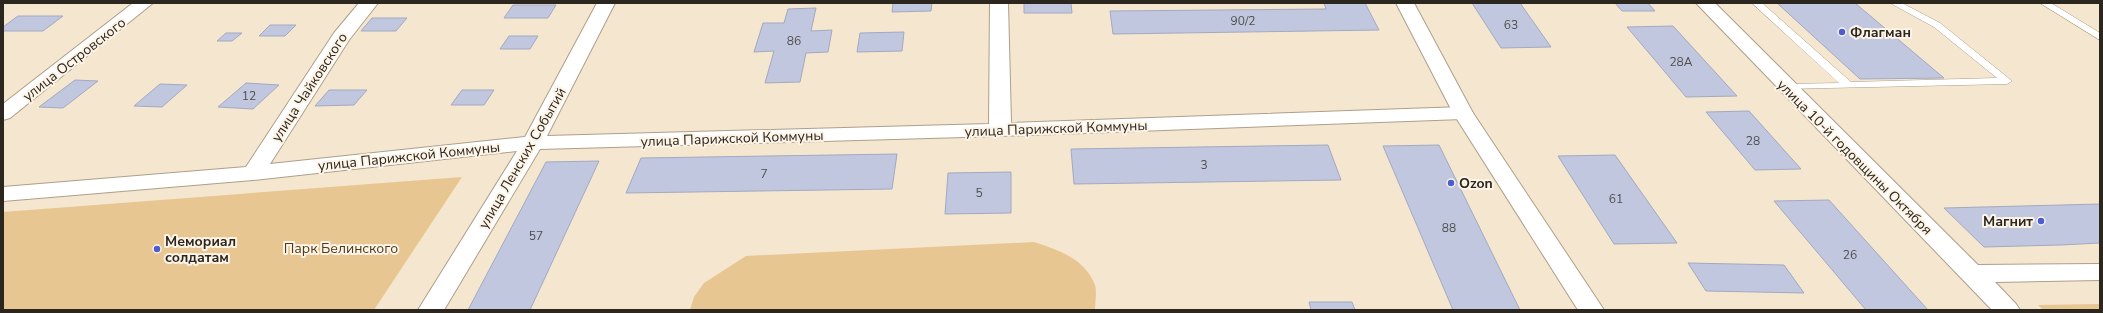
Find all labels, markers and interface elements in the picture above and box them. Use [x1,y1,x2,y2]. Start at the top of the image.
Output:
street label: улица Островского [19,13,130,106]
house number: 90/2 [1231,13,1256,29]
house number: 63 [1504,17,1518,33]
place label: Флагман [1850,23,1911,42]
marker: Флагман [1837,27,1847,37]
street label: улица Чайковского [267,29,352,146]
house number: 86 [787,33,801,49]
house number: 28А [1669,54,1693,70]
street label: улица 10-й годовщины Октября [1773,76,1936,239]
street label: улица Ленских Событий [474,84,571,232]
house number: 12 [242,88,256,104]
street label: улица Парижской Коммуны [964,116,1148,141]
street label: улица Парижской Коммуны [640,126,824,151]
house number: 28 [1746,133,1760,149]
street label: улица Парижской Коммуны [317,137,501,176]
house number: 3 [1200,157,1208,173]
house number: 7 [760,166,768,182]
place label: Ozon [1459,174,1493,193]
marker: Ozon [1446,178,1456,188]
house number: 5 [975,185,983,201]
house number: 61 [1609,191,1623,207]
place label: Магнит [1983,212,2033,231]
marker: Магнит [2036,216,2046,226]
house number: 88 [1442,220,1456,236]
house number: 57 [529,228,543,244]
place label: Мемориал солдатам [165,232,236,267]
park label: Парк Белинского [284,239,398,258]
marker: Мемориал солдатам [152,244,162,254]
house number: 26 [1843,247,1857,263]

